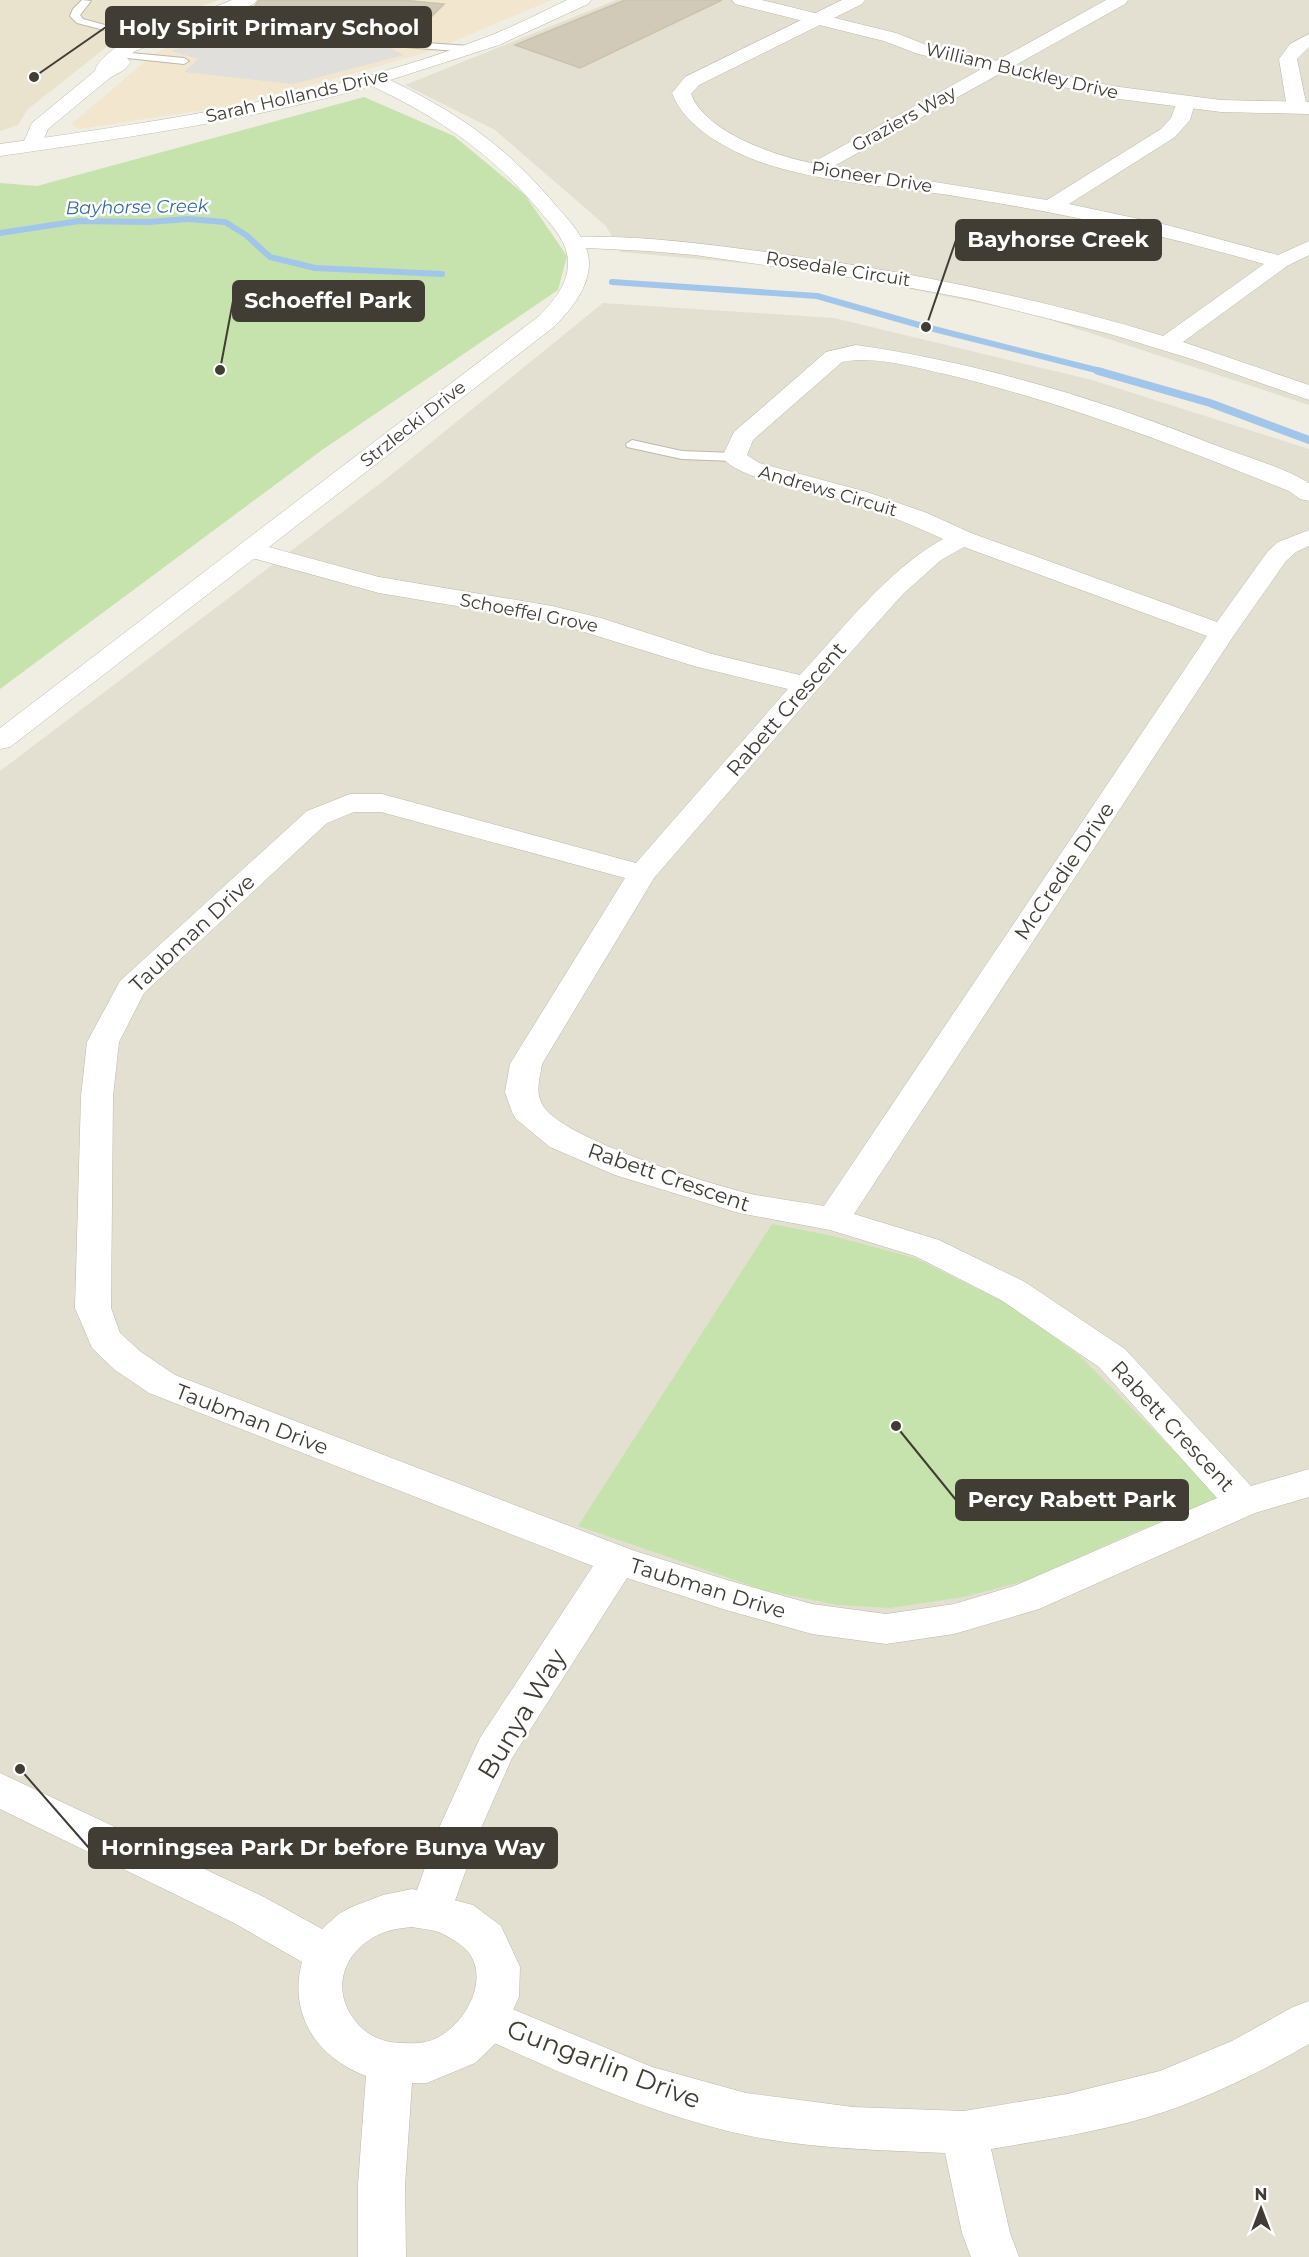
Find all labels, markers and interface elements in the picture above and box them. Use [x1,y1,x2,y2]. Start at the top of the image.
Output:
callout: Holy Spirit Primary School [106,7,431,47]
text: Holy Spirit Primary School [119,14,419,41]
street label: William Buckley Drive [923,38,1121,104]
street label: Sarah Hollands Drive [203,64,391,128]
street label: Graziers Way [848,81,960,157]
street label: Pioneer Drive [810,157,934,197]
water label: Bayhorse Creek [65,195,210,219]
callout: Bayhorse Creek [956,220,1161,260]
text: Bayhorse Creek [967,226,1149,253]
street label: Rosedale Circuit [764,247,912,291]
callout: Schoeffel Park [233,281,424,321]
text: Schoeffel Park [244,287,412,314]
street label: Strzlecki Drive [356,376,470,472]
street label: Andrews Circuit [756,461,900,521]
street label: Schoeffel Grove [458,589,600,637]
street label: Rabett Crescent [721,637,851,781]
street label: McCredie Drive [1009,797,1119,945]
street label: Taubman Drive [124,869,260,997]
street label: Rabett Crescent [585,1138,753,1216]
street label: Rabett Crescent [1106,1355,1240,1497]
street label: Taubman Drive [172,1378,332,1460]
callout: Percy Rabett Park [956,1480,1188,1520]
text: Percy Rabett Park [968,1486,1177,1513]
street label: Taubman Drive [627,1552,789,1624]
street label: Bunya Way [471,1642,574,1785]
callout: Horningsea Park Dr before Bunya Way [89,1828,557,1868]
text: Horningsea Park Dr before Bunya Way [101,1834,546,1861]
street label: Gungarlin Drive [503,2012,705,2116]
north arrow [1231,2179,1291,2239]
text: N [1255,2185,1267,2204]

